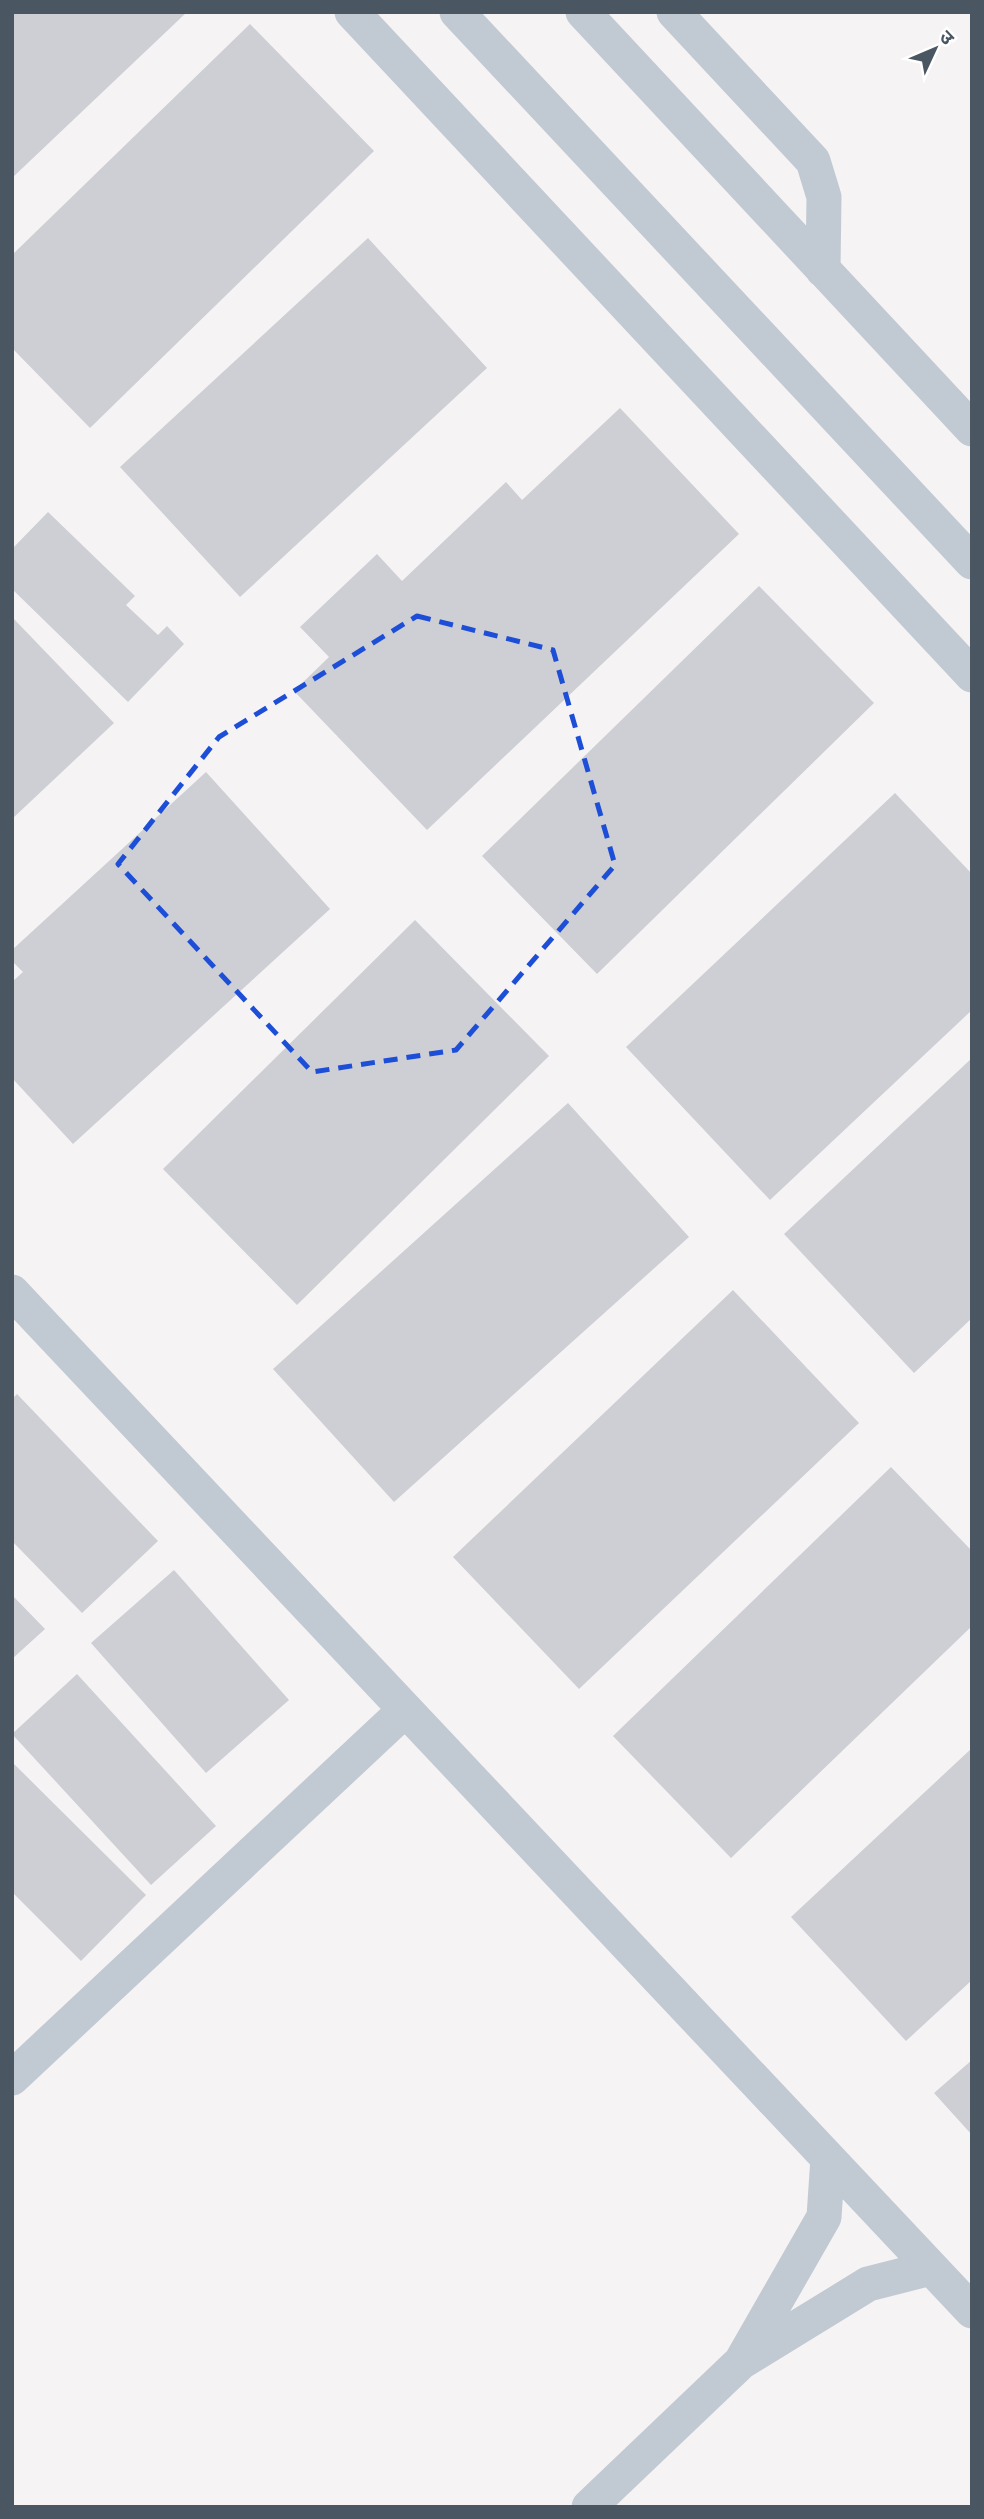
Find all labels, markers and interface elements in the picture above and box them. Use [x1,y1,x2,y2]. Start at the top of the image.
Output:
north arrow [900,14,970,84]
text: उ [935,28,957,49]

